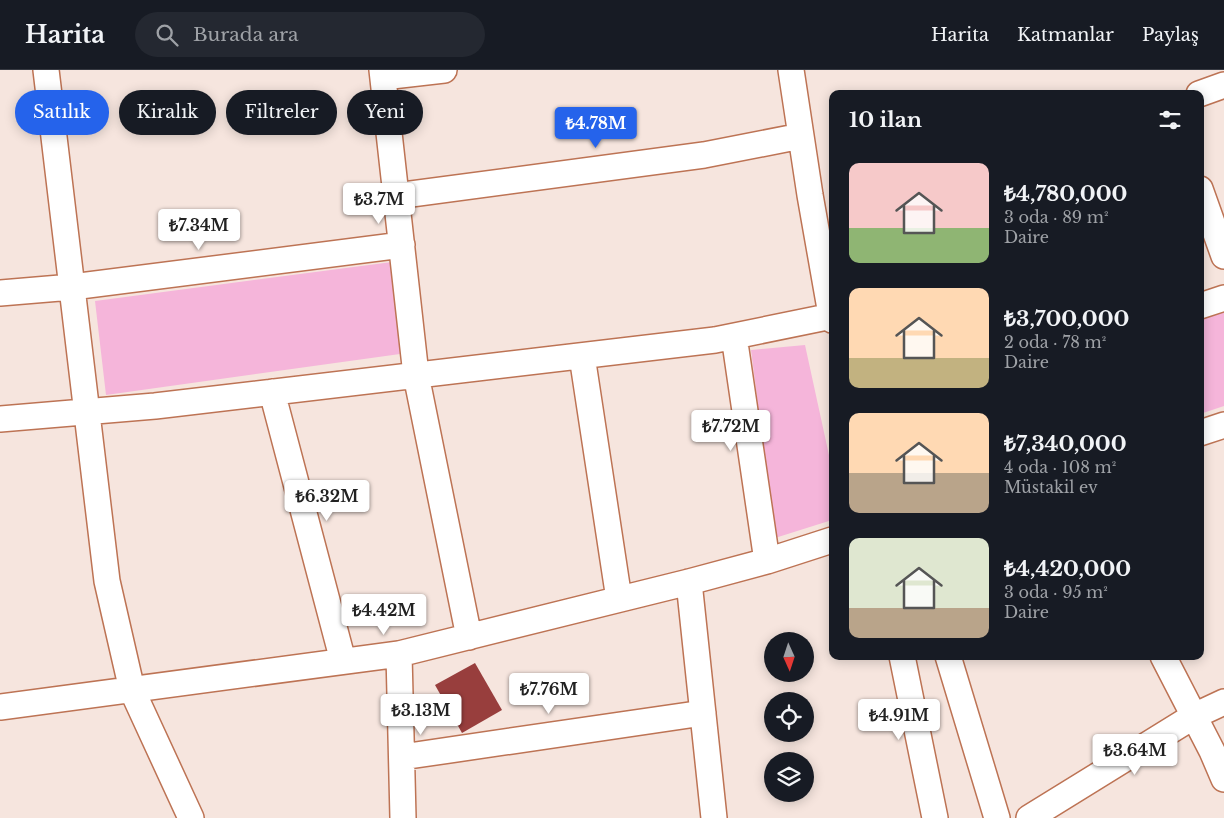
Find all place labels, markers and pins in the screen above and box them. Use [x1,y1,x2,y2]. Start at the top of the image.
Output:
pin: ₺4.78M [555,106,637,149]
pin: ₺3.7M [344,182,414,225]
pin: ₺7.34M [158,208,240,251]
pin: ₺7.72M [690,410,772,452]
pin: ₺6.32M [286,480,368,522]
pin: ₺4.42M [343,594,425,636]
pin: ₺7.76M [508,672,590,715]
pin: ₺3.13M [380,694,462,736]
pin: ₺4.91M [858,698,940,741]
pin: ₺3.64M [1094,734,1176,776]

